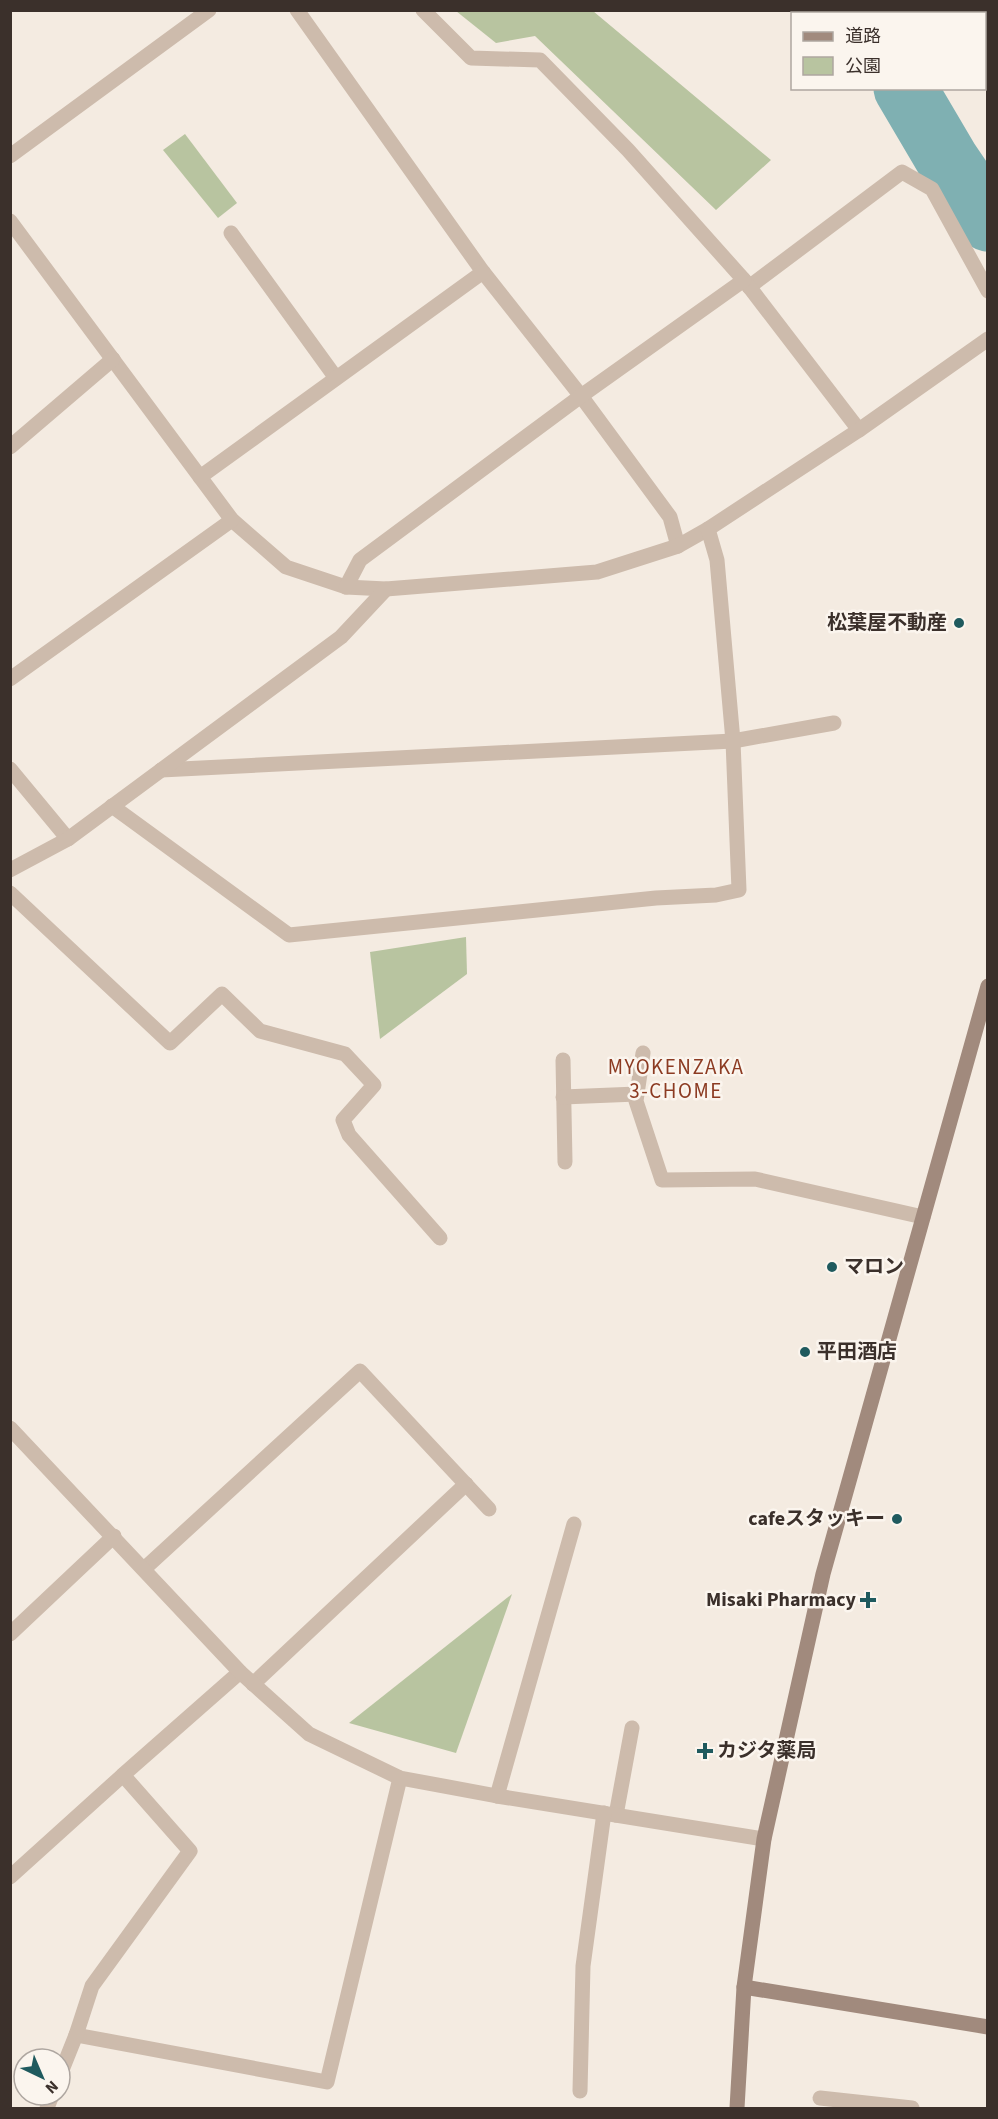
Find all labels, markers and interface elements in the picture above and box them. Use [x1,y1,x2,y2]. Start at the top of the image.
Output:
legend [791,12,986,90]
text: 道路 [845,24,881,49]
text: 公園 [845,54,881,79]
place label: 松葉屋不動産 [827,609,947,637]
marker: 松葉屋不動産 [952,616,966,630]
district label: MYOKENZAKA 3-CHOME [608,1052,744,1106]
place label: マロン [844,1253,904,1281]
marker: マロン [825,1260,839,1274]
place label: 平田酒店 [817,1338,897,1366]
marker: 平田酒店 [798,1345,812,1359]
place label: cafeスタッキー [748,1505,885,1533]
marker: cafeスタッキー [890,1512,904,1526]
place label: Misaki Pharmacy [706,1586,857,1614]
marker: Misaki Pharmacy [861,1593,875,1607]
place label: カジタ薬局 [717,1737,817,1765]
marker: カジタ薬局 [698,1744,712,1758]
north arrow [12,2047,72,2107]
text: N [40,2075,63,2099]

